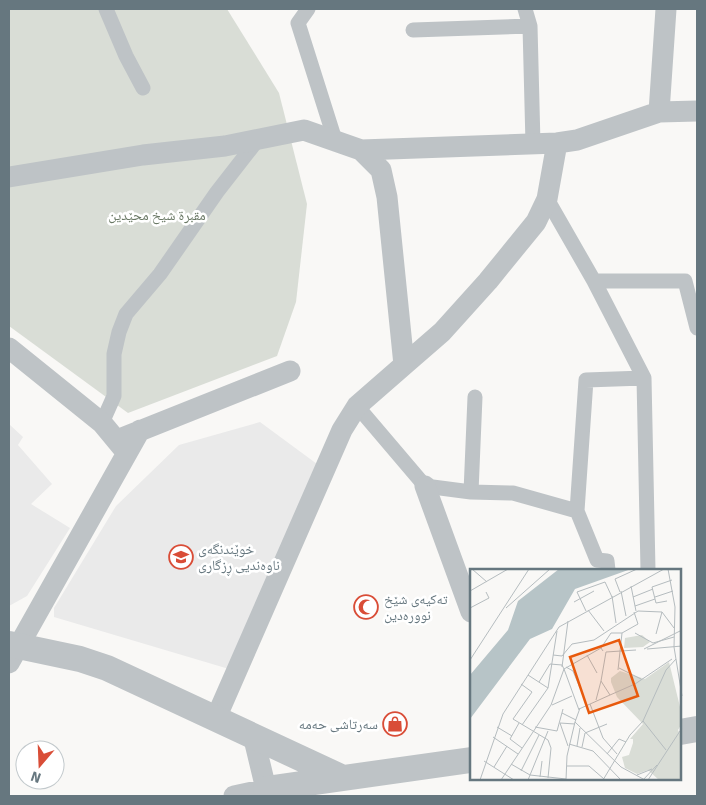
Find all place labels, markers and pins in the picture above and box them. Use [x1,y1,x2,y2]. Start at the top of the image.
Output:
place label: خوێندنگەی ناوەندیی ڕزگاری [198,541,280,577]
school or university icon: خوێندنگەی ناوەندیی ڕزگاری [168,544,194,570]
place label: تەکیەی شێخ نوورەدین [384,591,448,624]
mosque icon: تەکیەی شێخ نوورەدین [353,594,379,620]
shop icon: سەرتاشی حەمە [382,711,408,737]
place label: سەرتاشی حەمە [299,716,378,733]

